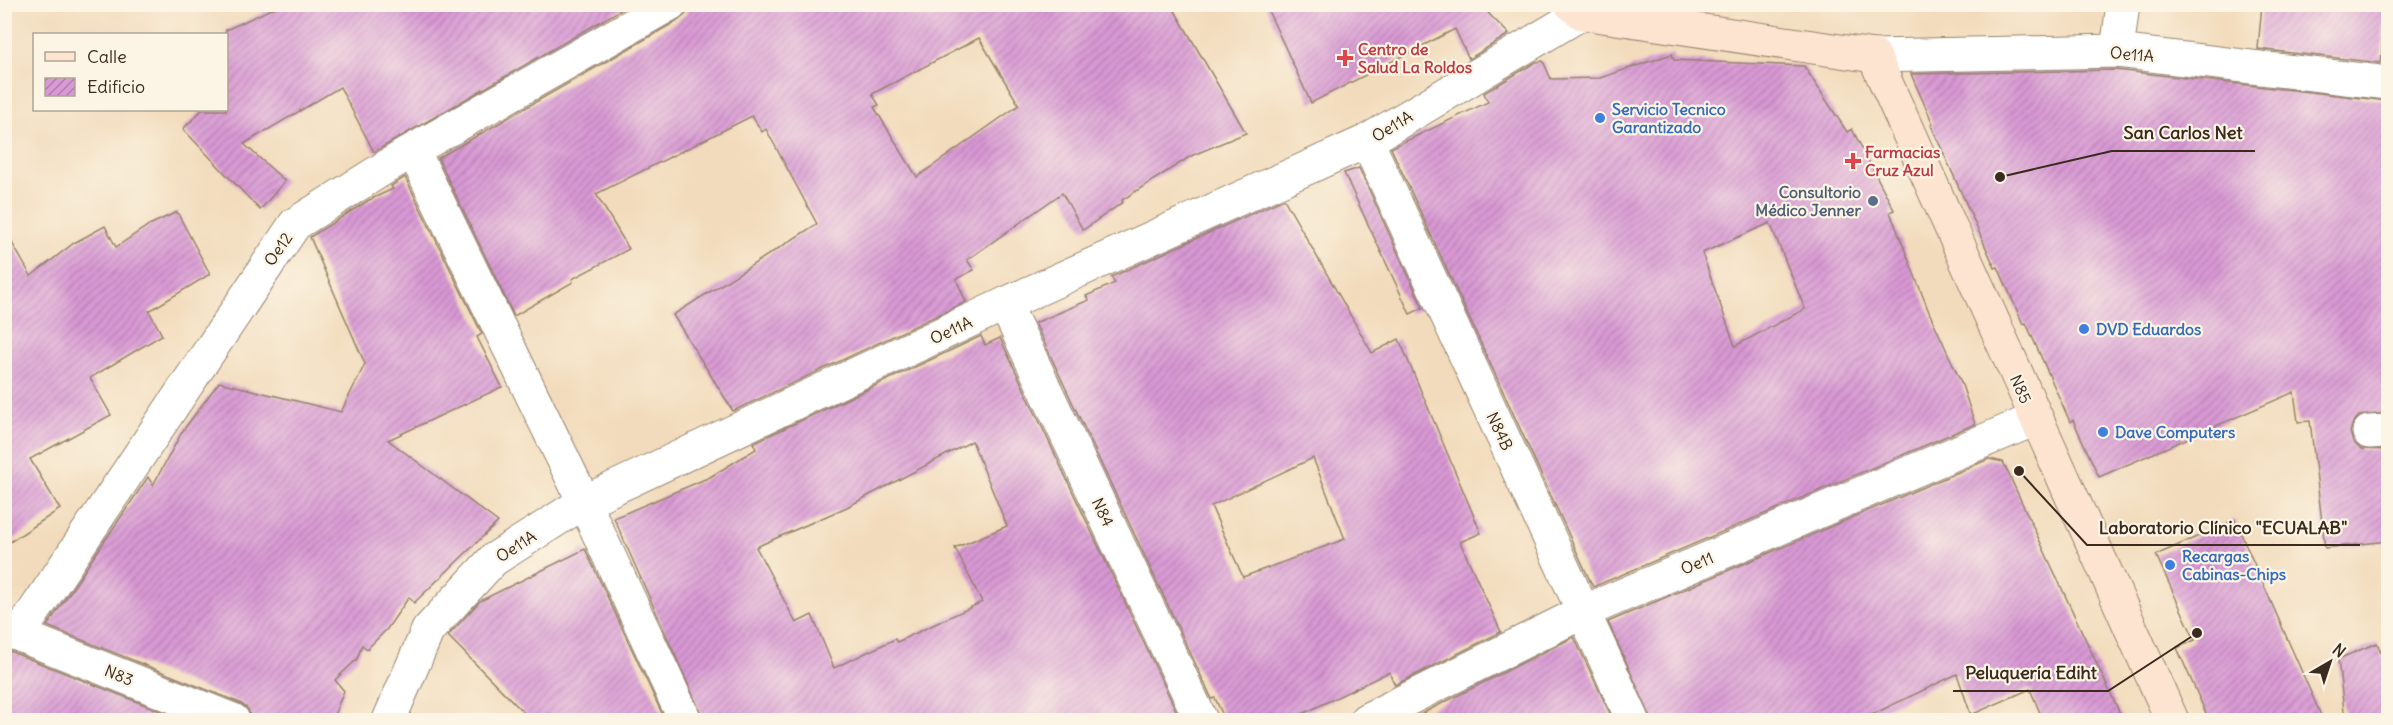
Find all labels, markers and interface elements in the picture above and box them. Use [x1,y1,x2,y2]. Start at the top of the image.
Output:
legend [33,33,228,111]
place label: Centro de Salud La Roldos [1358,39,1472,77]
street label: Oe11A [2109,42,2155,66]
text: Calle [87,45,127,68]
marker: Centro de Salud La Roldos [1336,49,1354,67]
text: Edificio [87,75,145,98]
place label: Servicio Tecnico Garantizado [1612,99,1726,137]
street label: Oe11A [1368,106,1416,146]
marker: Servicio Tecnico Garantizado [1593,111,1607,125]
callout: San Carlos Net [2112,115,2255,151]
text: San Carlos Net [2124,121,2243,144]
place label: Farmacias Cruz Azul [1865,142,1940,180]
marker: Farmacias Cruz Azul [1846,154,1860,168]
place label: Consultorio Médico Jenner [1755,182,1861,220]
marker: Consultorio Médico Jenner [1866,194,1880,208]
street label: Oe12 [260,228,297,270]
street label: Oe11A [927,312,975,348]
place label: DVD Eduardos [2096,319,2201,339]
marker: DVD Eduardos [2077,322,2091,336]
street label: N85 [2006,371,2036,407]
street label: N84B [1482,409,1518,453]
place label: Dave Computers [2115,422,2235,443]
marker: Dave Computers [2096,425,2110,439]
street label: N84 [1088,494,1118,530]
callout: Laboratorio Clínico "ECUALAB" [2087,509,2360,545]
text: Laboratorio Clínico "ECUALAB" [2099,516,2347,539]
street label: Oe11A [492,526,540,566]
place label: Recargas Cabinas-Chips [2182,546,2286,585]
street label: Oe11 [1678,547,1716,579]
marker: Recargas Cabinas-Chips [2163,558,2177,572]
north arrow [2300,632,2360,692]
text: N [2329,639,2350,662]
callout: Peluquería Ediht [1953,655,2108,691]
street label: N83 [102,660,136,690]
text: Peluquería Ediht [1965,661,2098,684]

